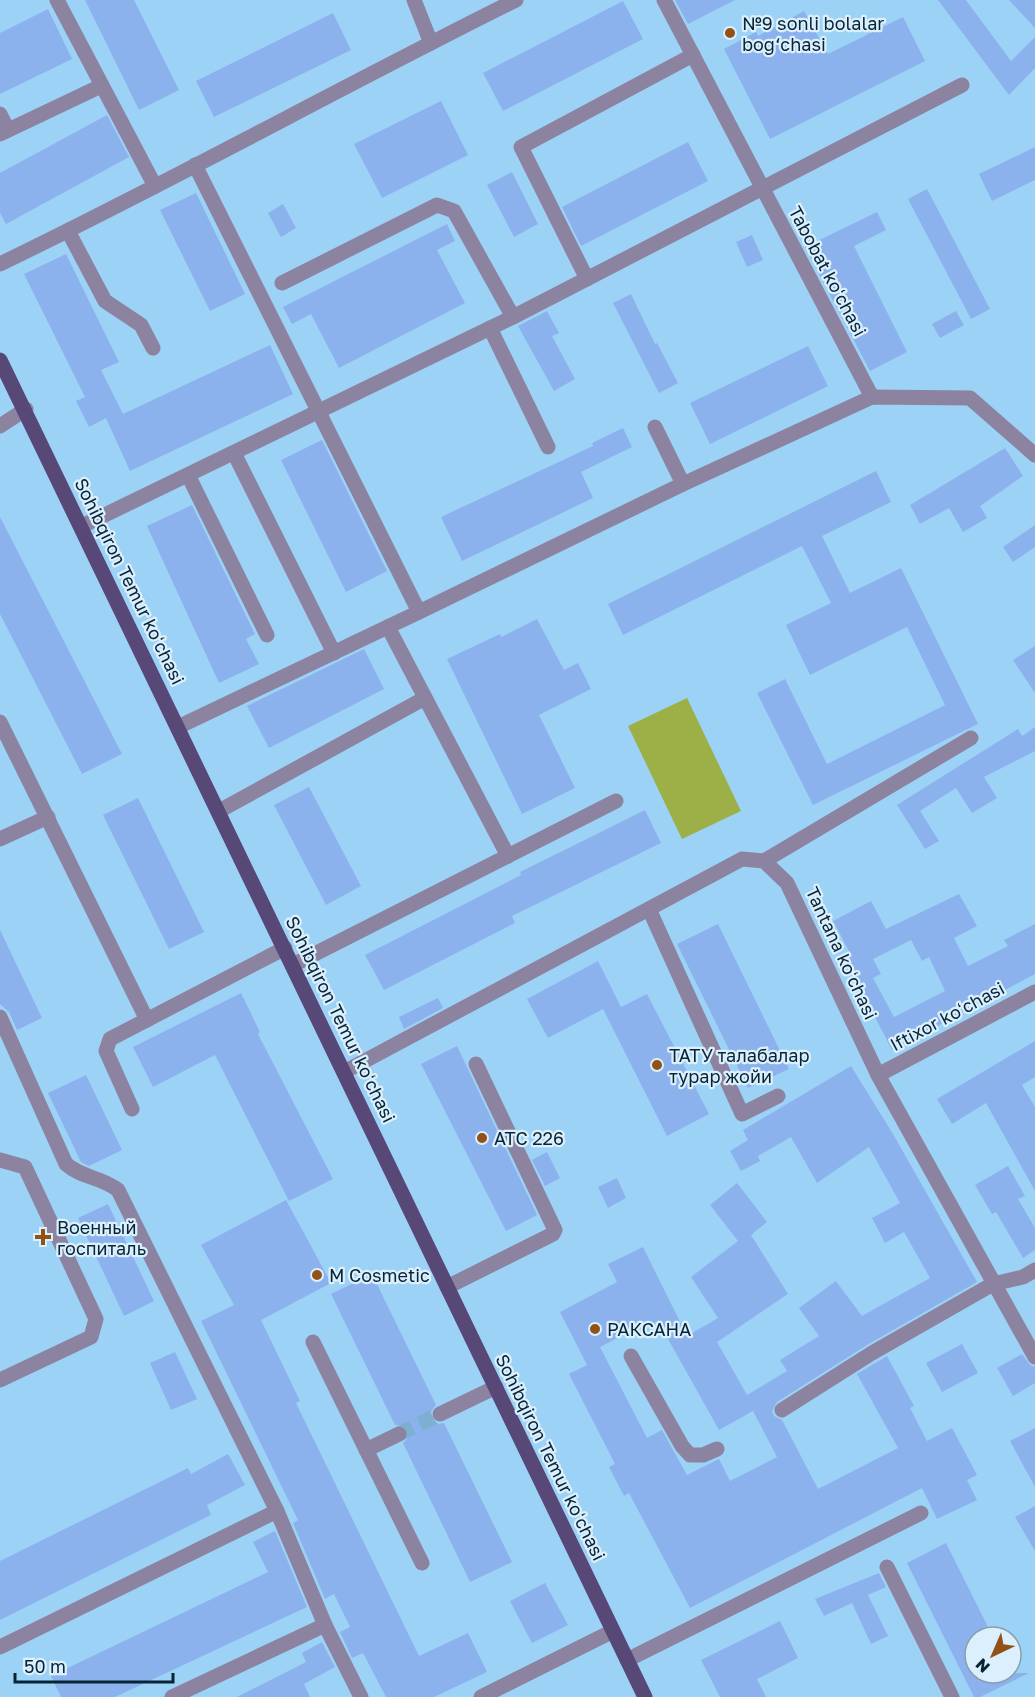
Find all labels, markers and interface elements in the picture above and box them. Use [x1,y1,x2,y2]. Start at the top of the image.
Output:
place label: №9 sonli bolalar bog‘chasi [742,12,884,55]
marker: №9 sonli bolalar bog‘chasi [723,26,737,40]
street label: Tabobat koʻchasi [784,202,872,340]
street label: Sohibqiron Temur koʻchasi [70,474,190,688]
street label: Tantana koʻchasi [802,883,882,1023]
street label: Sohibqiron Temur koʻchasi [281,912,401,1126]
street label: Iftixor koʻchasi [886,977,1008,1055]
place label: ТАТУ талабалар турар жойи [669,1044,810,1087]
marker: ТАТУ талабалар турар жойи [650,1058,664,1072]
place label: АТС 226 [494,1127,564,1149]
marker: АТС 226 [475,1131,489,1145]
place label: Военный госпиталь [57,1216,146,1259]
marker: Военный госпиталь [34,1228,52,1246]
place label: M Cosmetic [329,1264,430,1286]
marker: M Cosmetic [310,1268,324,1282]
place label: РАКСАНА [607,1318,691,1340]
marker: РАКСАНА [588,1322,602,1336]
street label: Sohibqiron Temur koʻchasi [491,1350,611,1564]
north arrow [963,1625,1023,1685]
scale bar [15,1646,172,1684]
text: N [971,1654,994,1677]
text: 50 m [24,1655,66,1677]

